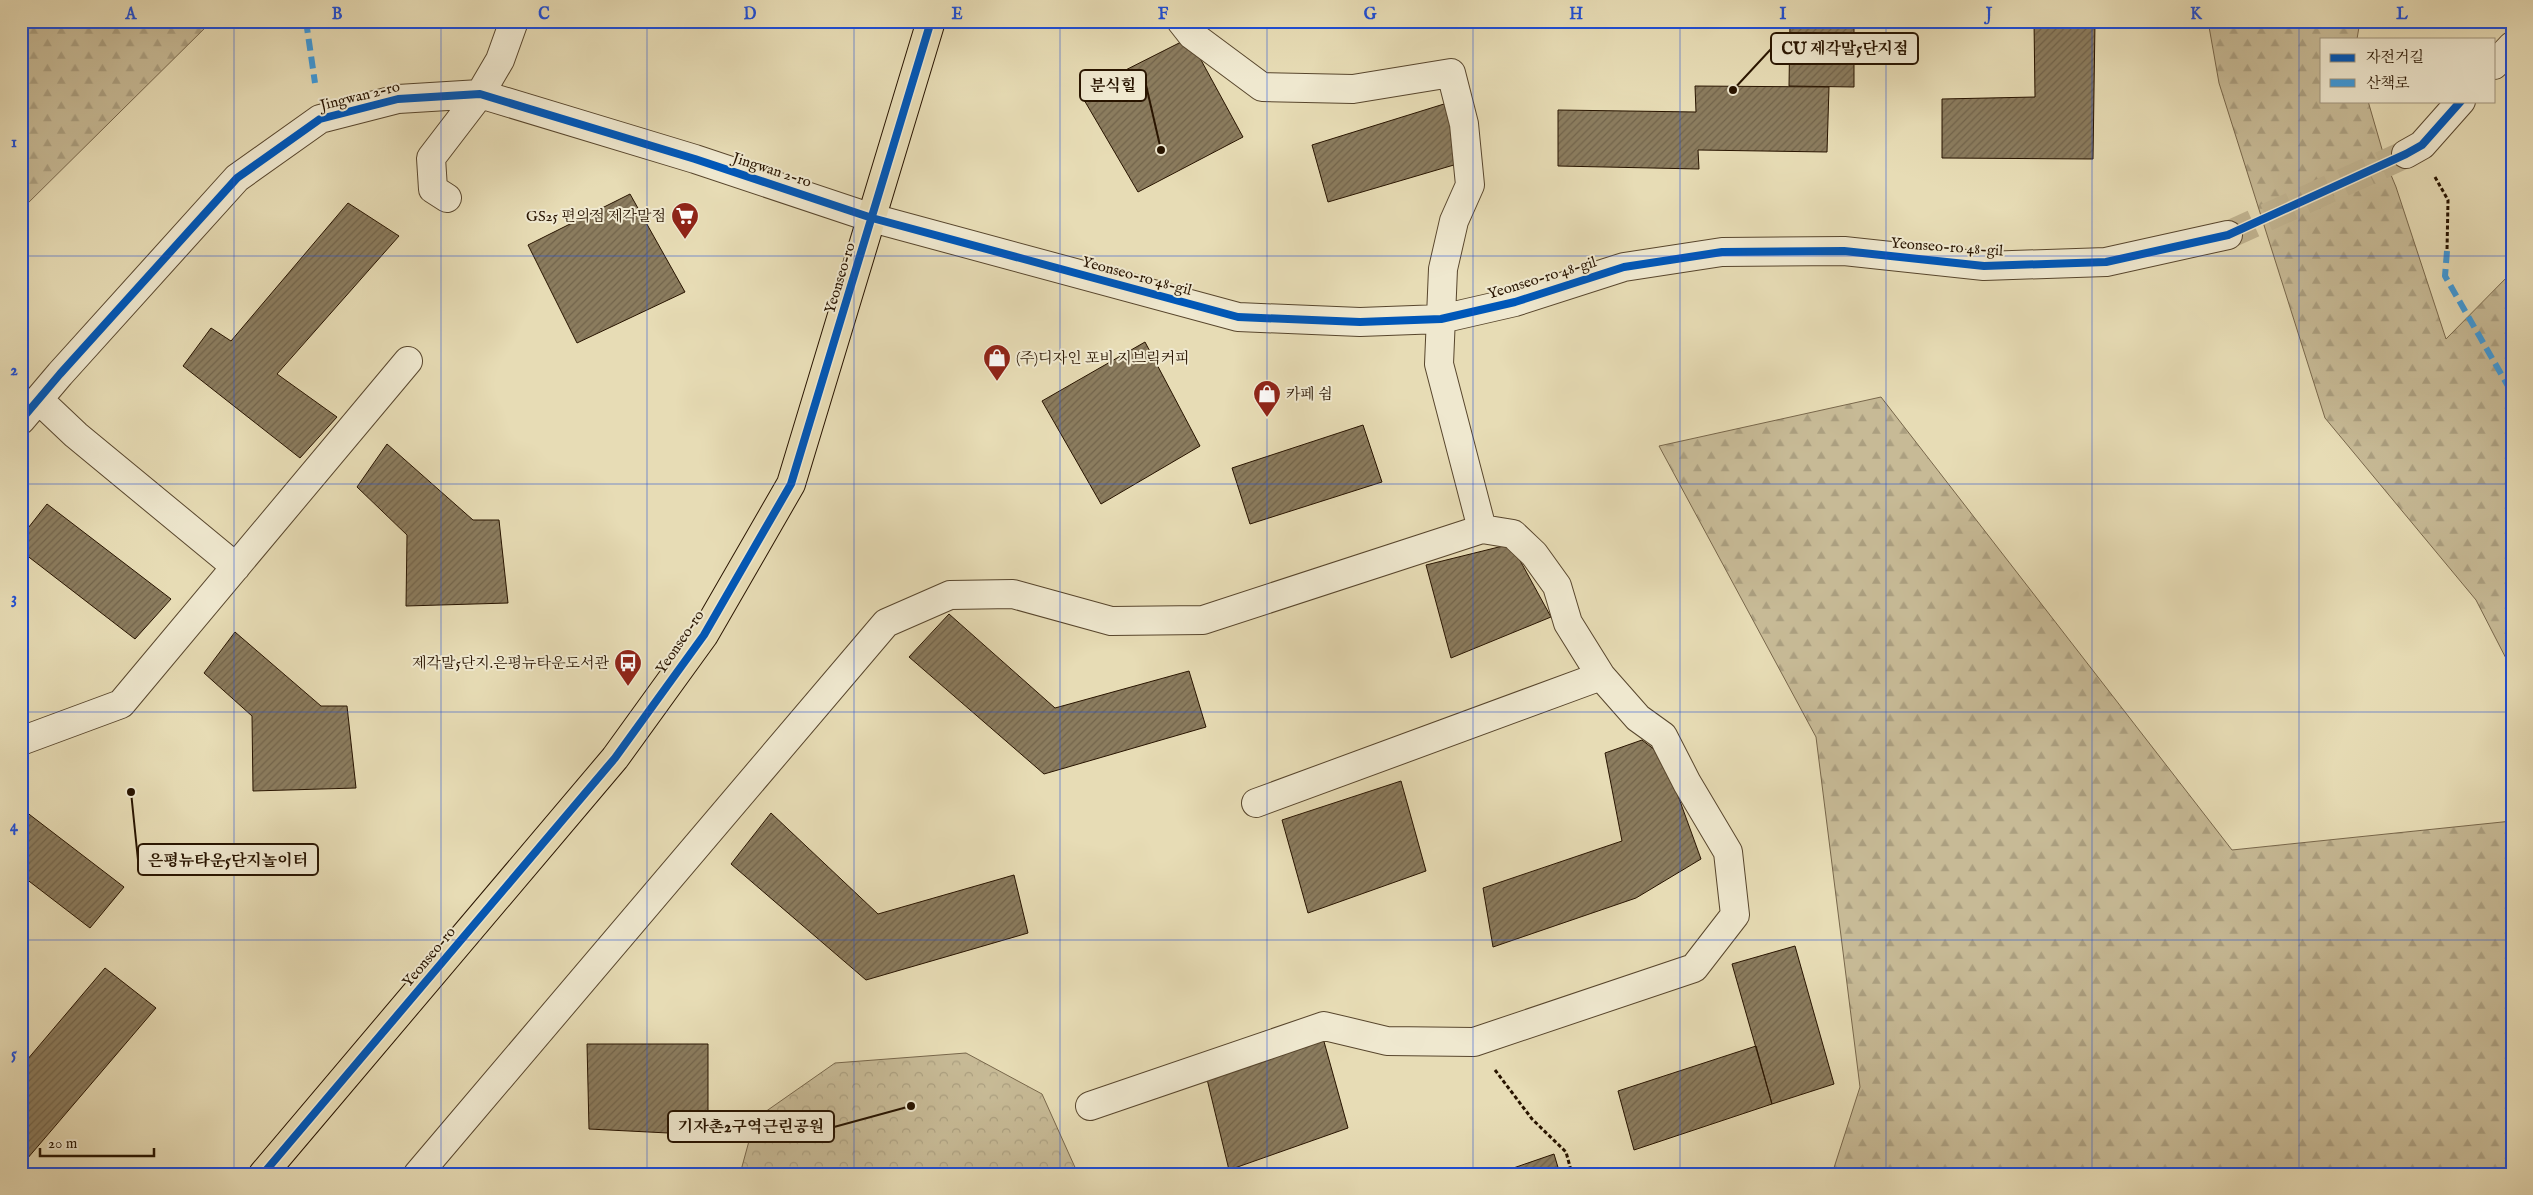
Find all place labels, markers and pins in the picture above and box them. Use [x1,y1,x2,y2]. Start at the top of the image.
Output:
callout: CU 제각말5단지점 [1771,33,1918,64]
callout: 분식힐 [1080,70,1146,101]
supermarket icon: GS25 편의점 제각말점 [670,201,700,240]
place label: GS25 편의점 제각말점 [526,207,666,226]
shop icon: (주)디자인 포비 지브릭커피 [982,343,1012,382]
place label: (주)디자인 포비 지브릭커피 [1016,349,1190,368]
shop icon: 카페 쉼 [1252,379,1282,418]
place label: 카페 쉼 [1286,385,1333,404]
bus stop icon: 제각말5단지.은평뉴타운도서관 [613,648,643,687]
place label: 제각말5단지.은평뉴타운도서관 [412,654,609,673]
callout: 은평뉴타운5단지놀이터 [138,844,318,875]
callout: 기자촌2구역근린공원 [668,1111,834,1142]

